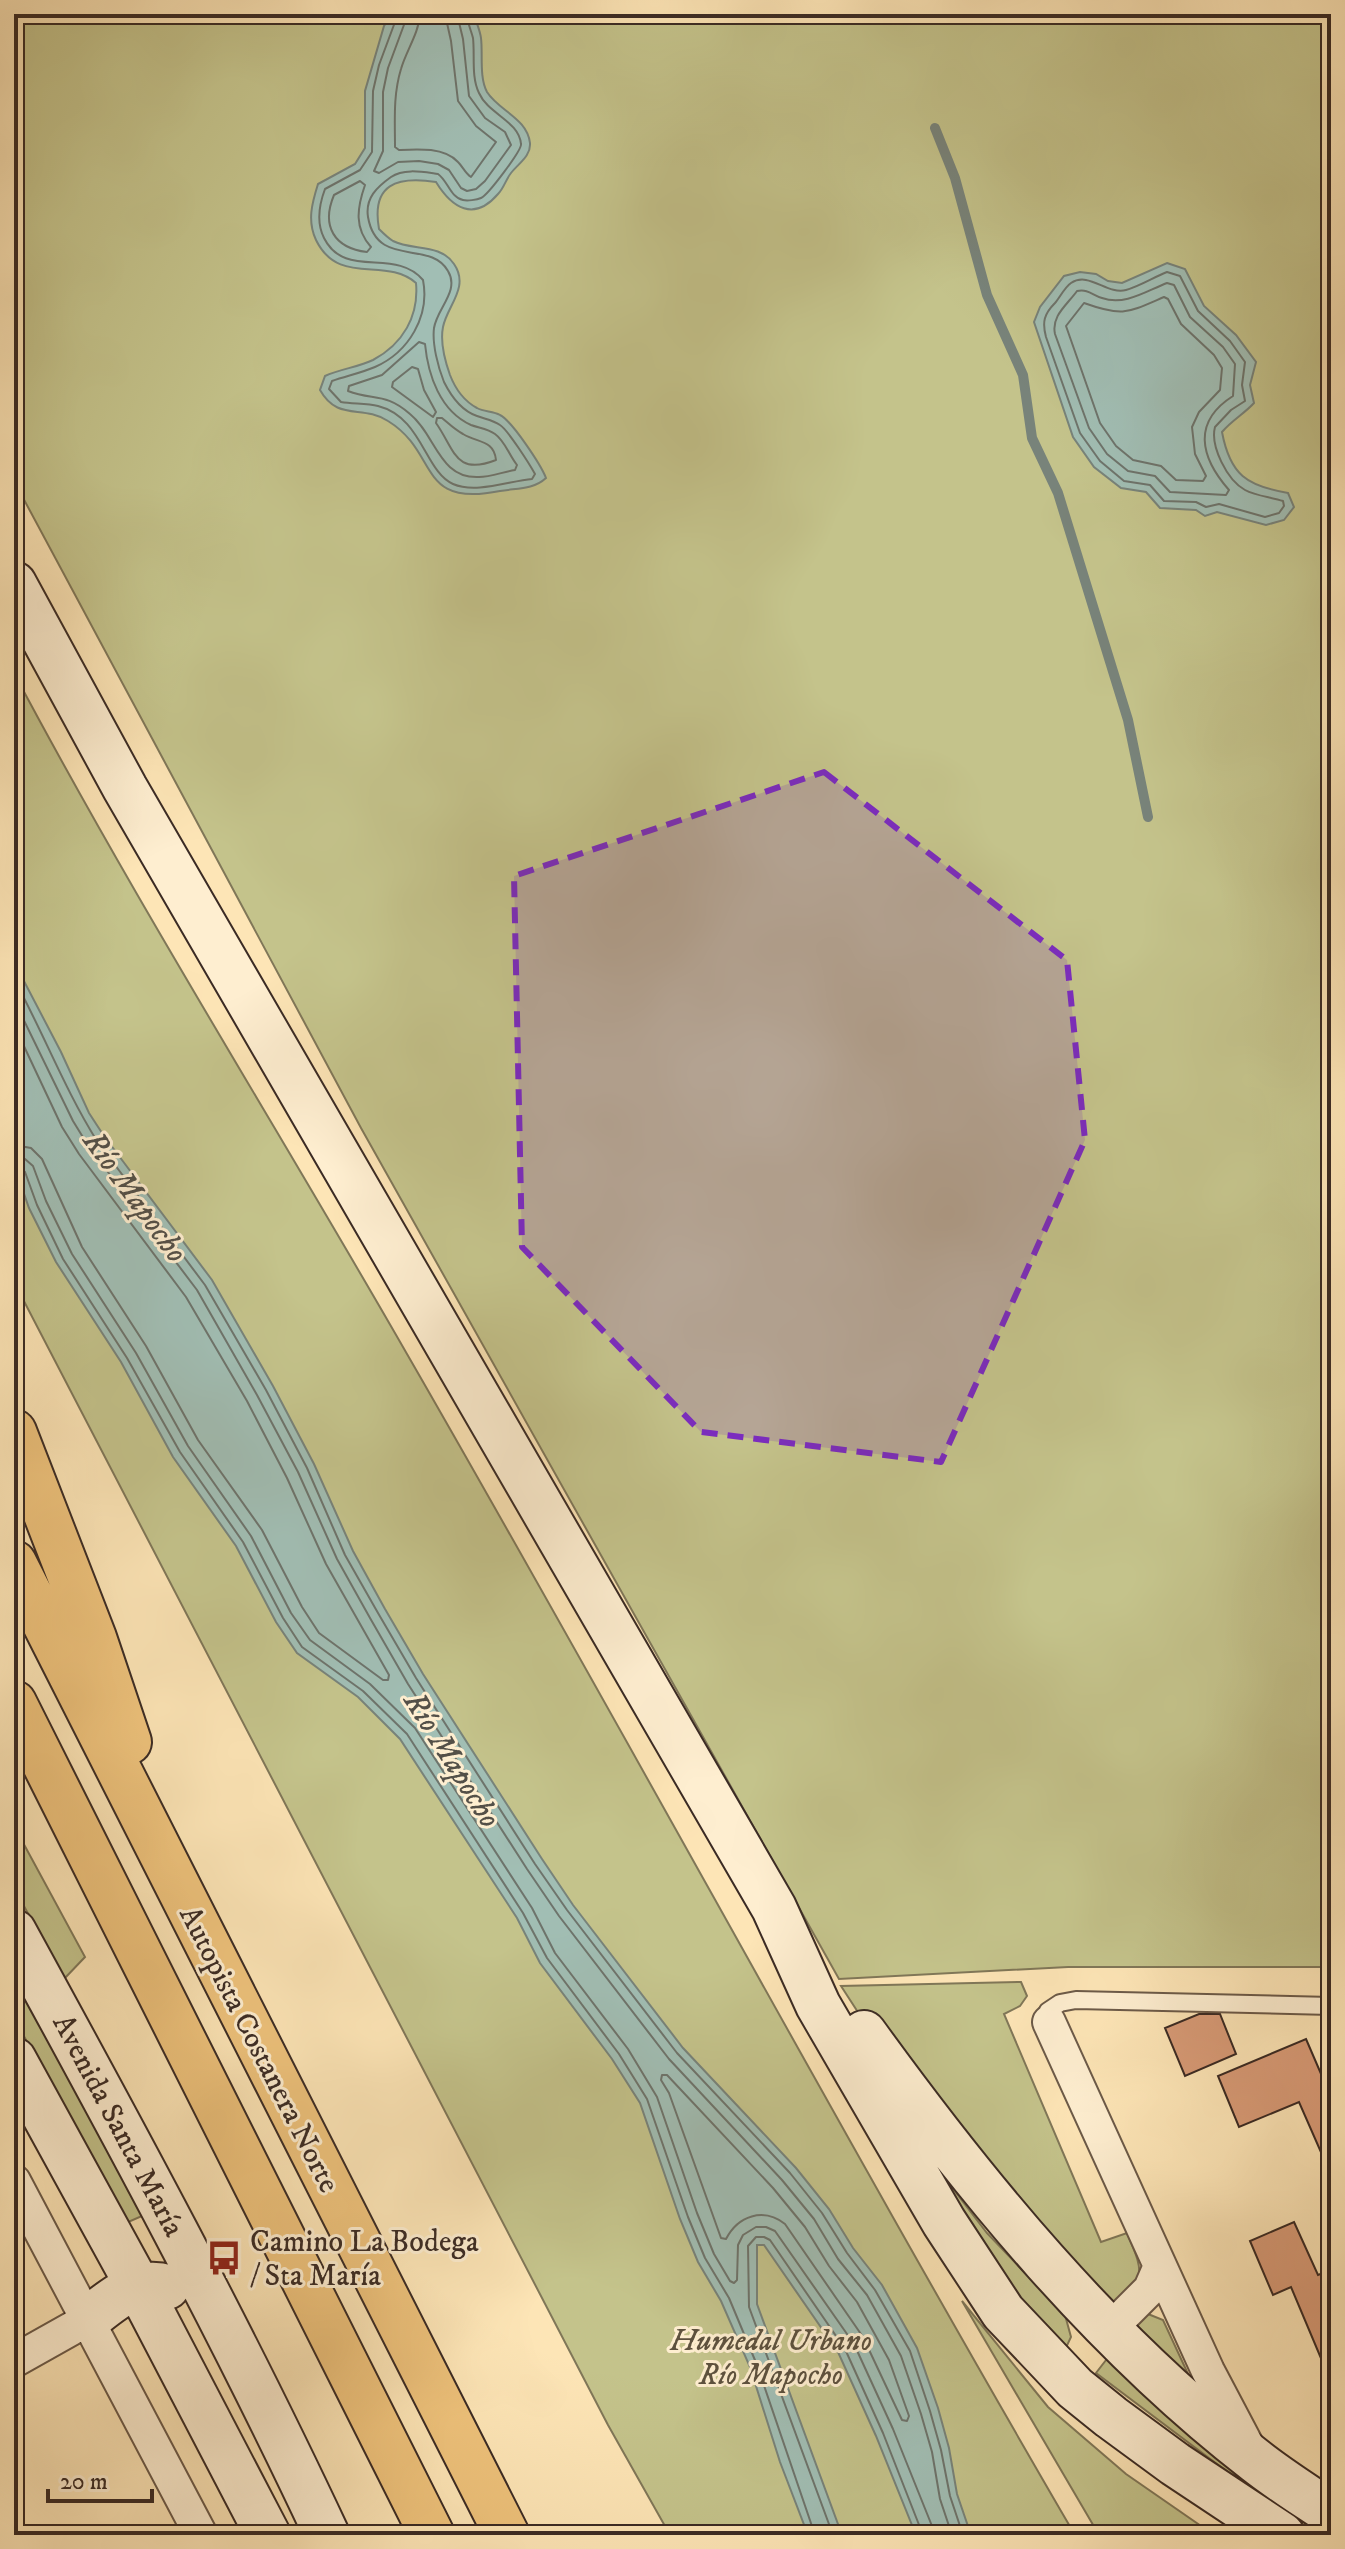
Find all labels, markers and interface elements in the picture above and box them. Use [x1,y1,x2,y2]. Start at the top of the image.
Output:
water label: Río Mapocho [72,1122,196,1271]
water label: Río Mapocho [393,1683,509,1836]
street label: Autopista Costanera Norte [170,1900,347,2199]
street label: Avenida Santa María [44,2008,192,2243]
place label: Camino La Bodega / Sta María [250,2224,479,2295]
bus stop icon: Camino La Bodega / Sta María [205,2239,243,2277]
park label: Humedal Urbano Río Mapocho [669,2323,872,2394]
scale bar [48,2453,152,2503]
text: 20 m [60,2467,108,2497]

